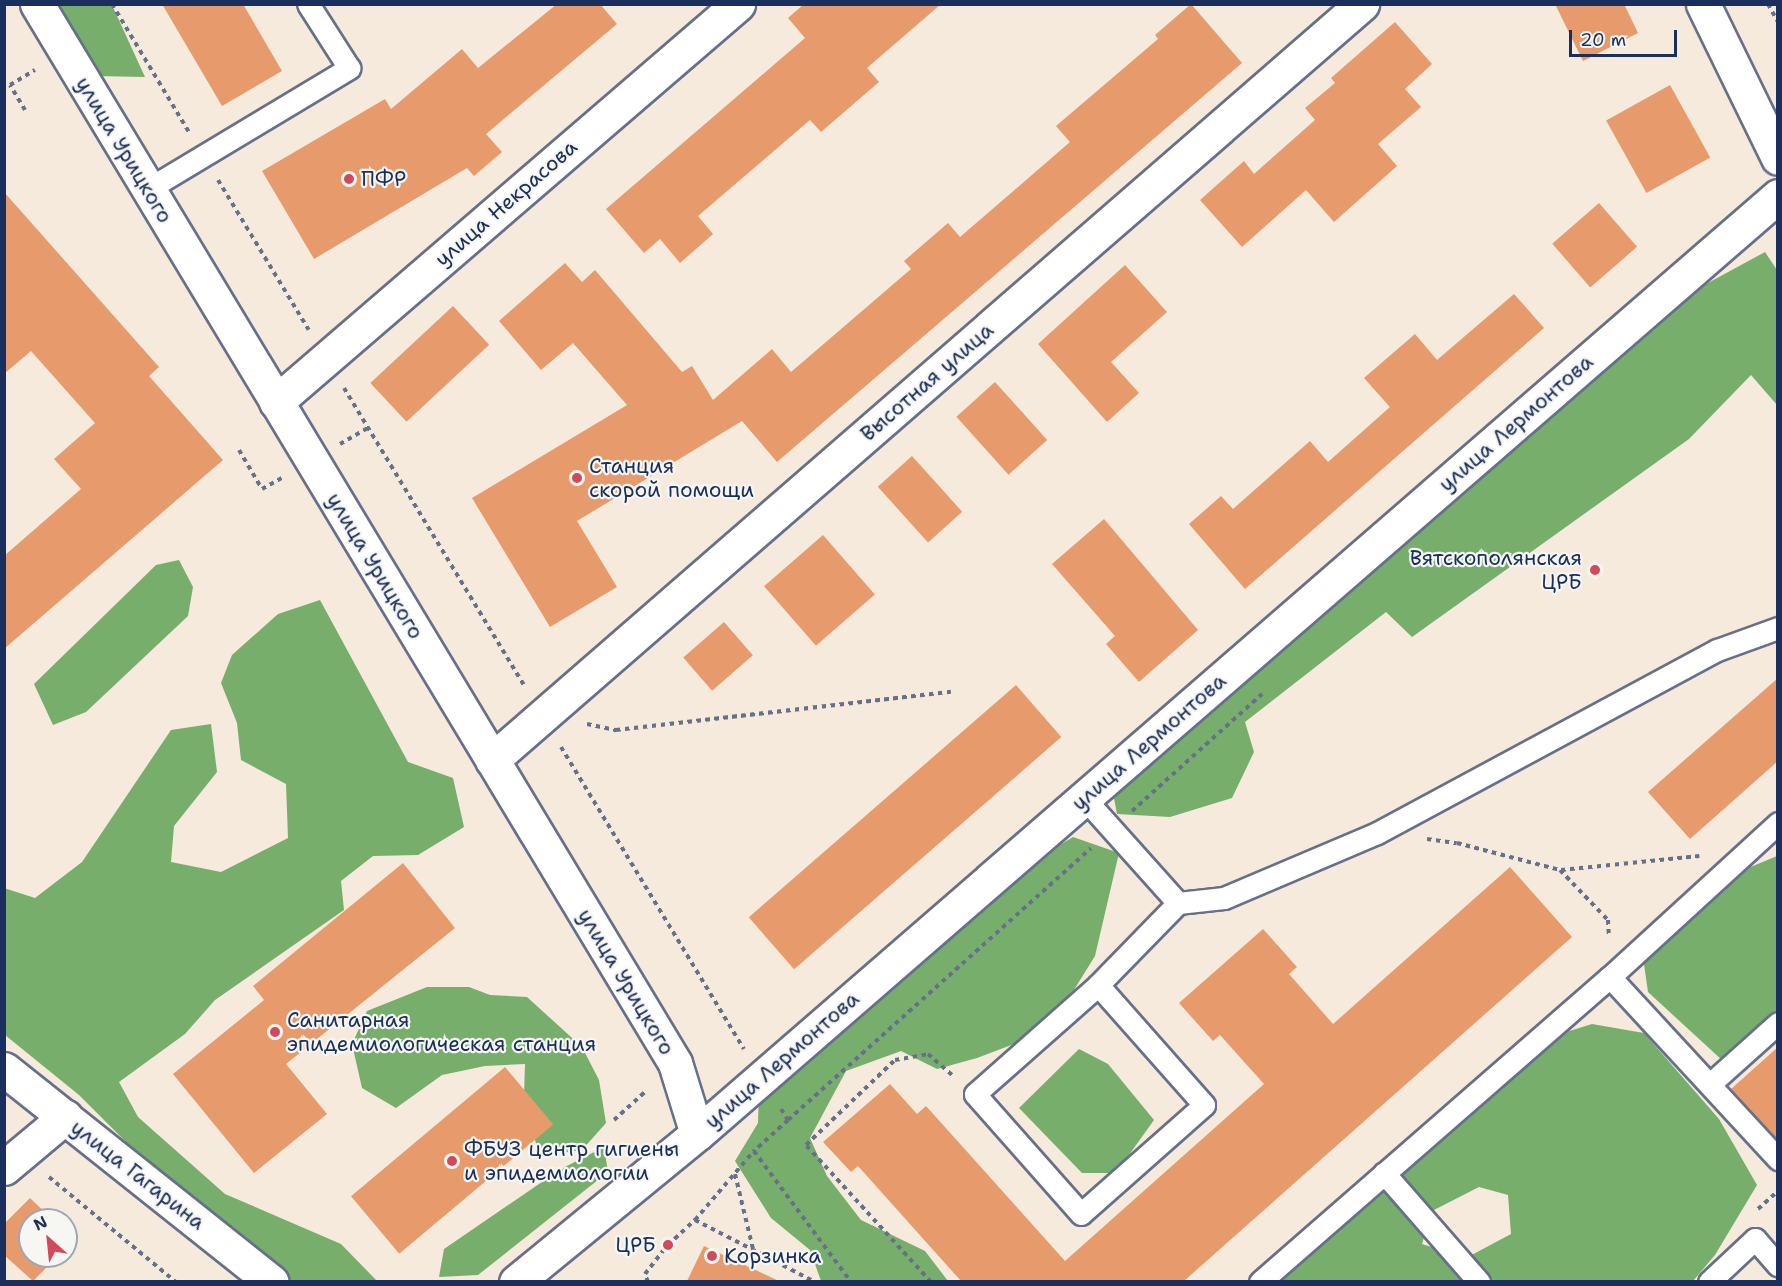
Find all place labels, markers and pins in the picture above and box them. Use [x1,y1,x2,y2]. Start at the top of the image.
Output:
place label: ПФР [361,166,406,192]
marker: ПФР [342,172,356,186]
place label: Станция скорой помощи [589,453,754,503]
marker: Станция скорой помощи [570,471,584,485]
place label: Вятскополянская ЦРБ [1410,545,1582,595]
marker: Вятскополянская ЦРБ [1586,561,1604,579]
place label: Санитарная эпидемиологическая станция [287,1007,596,1057]
marker: Санитарная эпидемиологическая станция [268,1025,282,1039]
place label: ФБУЗ центр гигиены и эпидемиологии [464,1136,679,1186]
marker: ФБУЗ центр гигиены и эпидемиологии [445,1154,459,1168]
place label: ЦРБ [615,1232,656,1258]
marker: ЦРБ [661,1238,675,1252]
place label: Корзинка [724,1243,821,1269]
marker: Корзинка [705,1249,719,1263]

